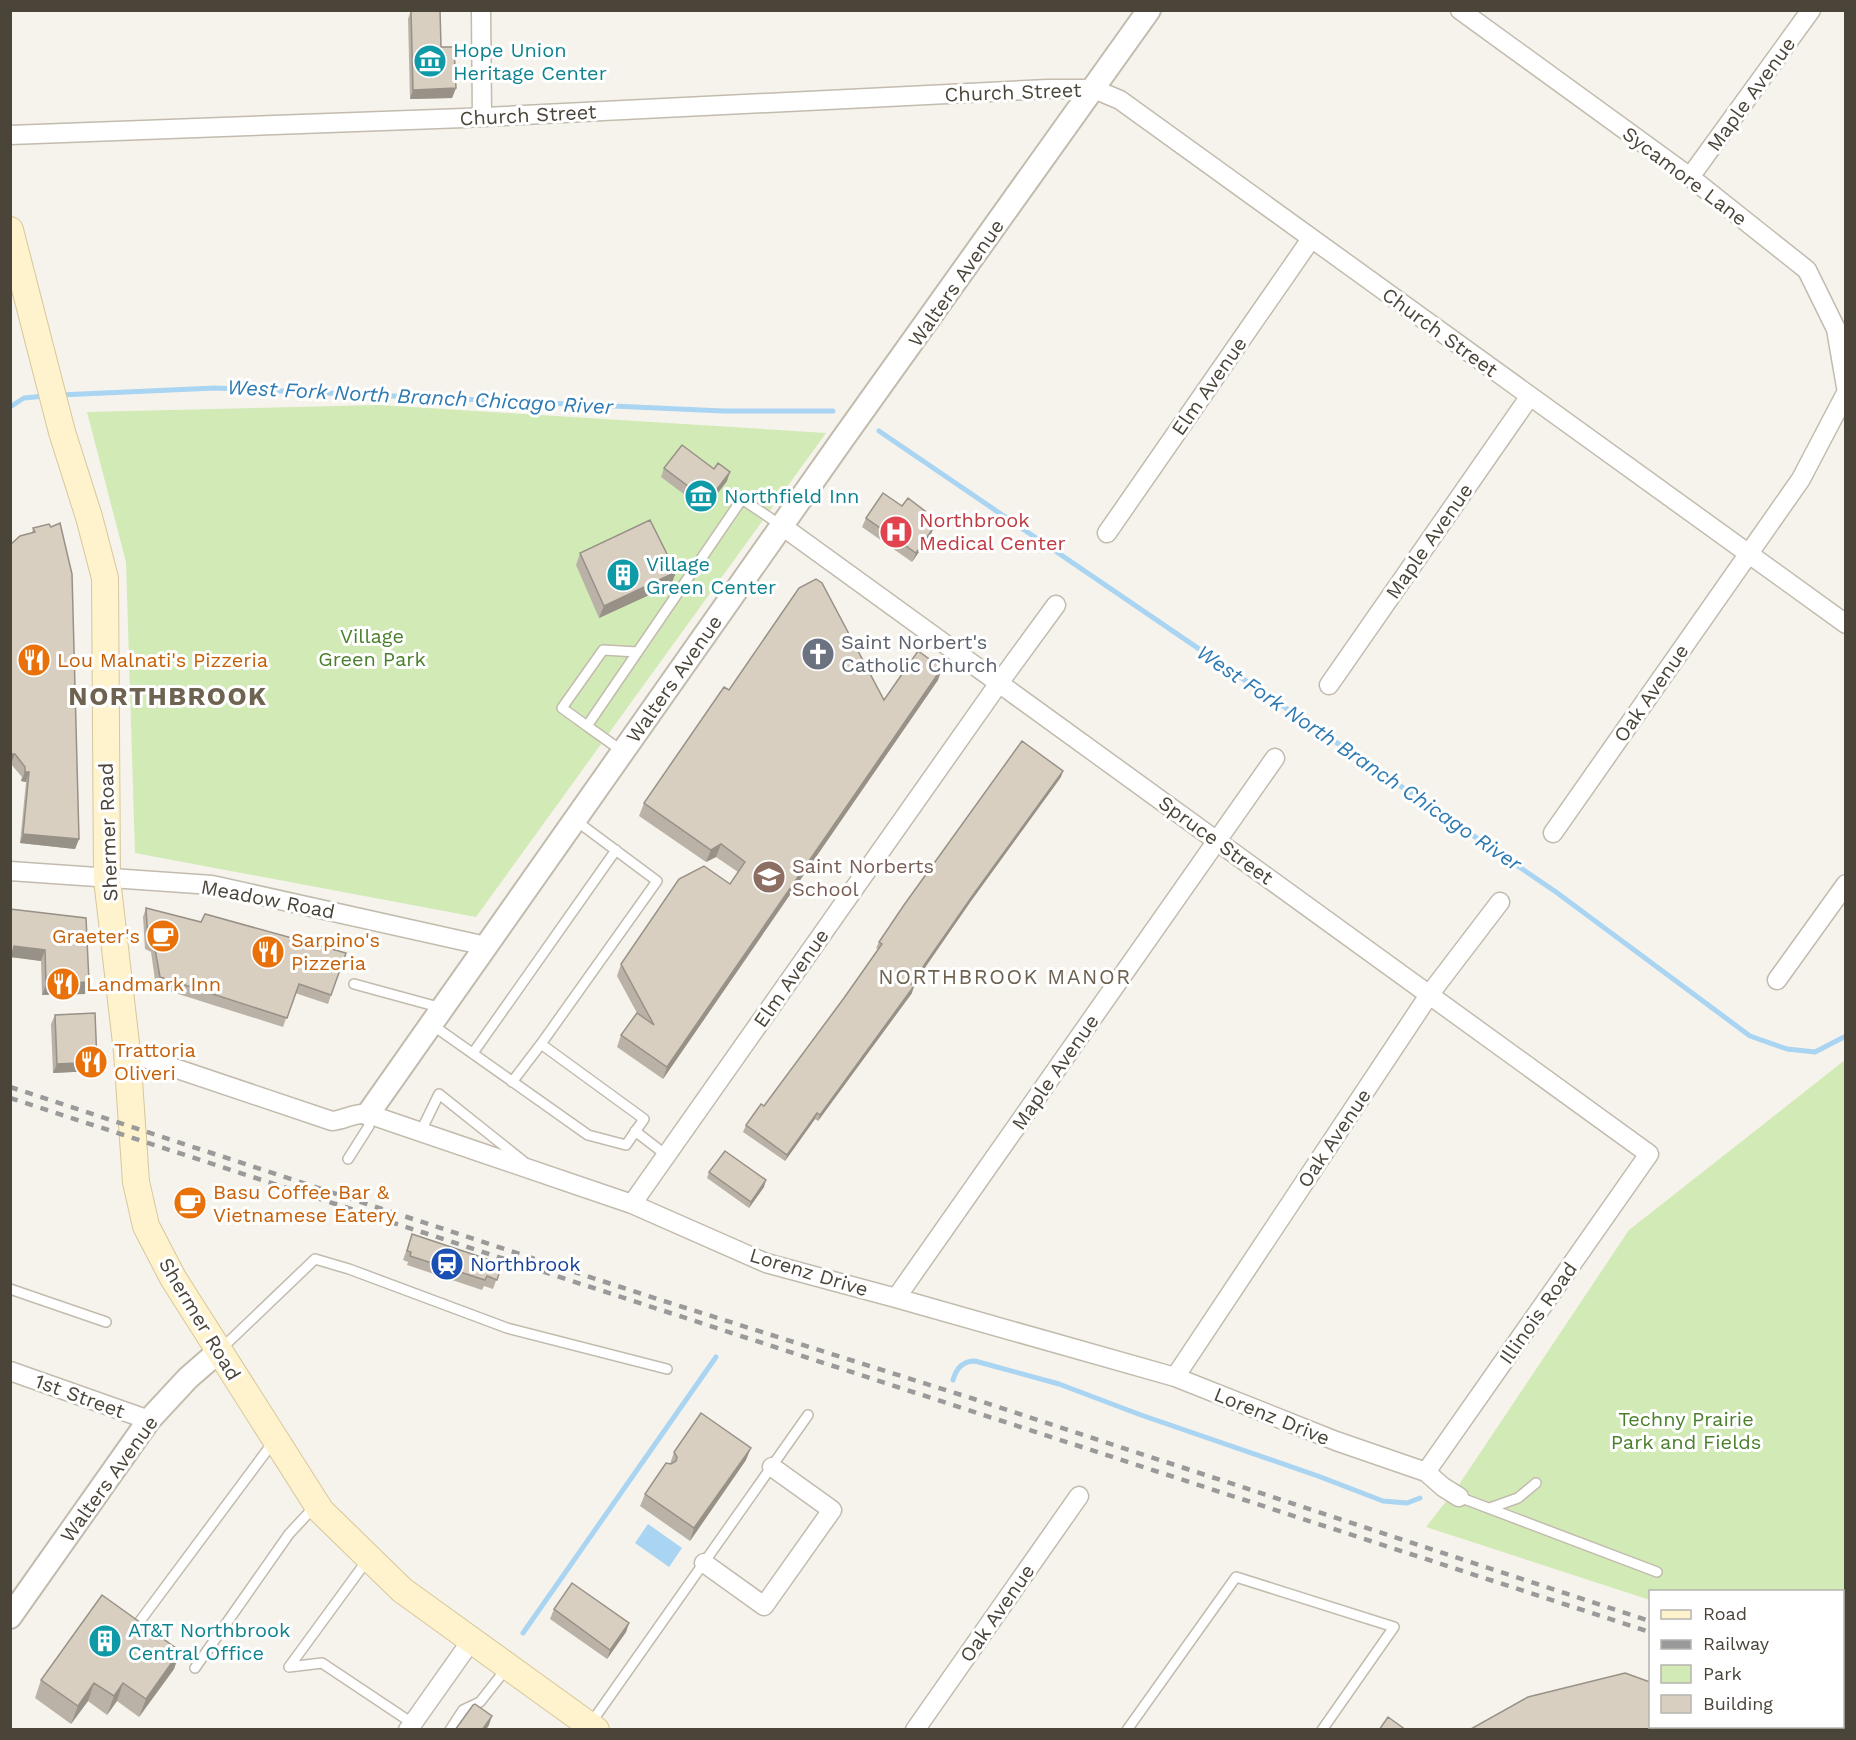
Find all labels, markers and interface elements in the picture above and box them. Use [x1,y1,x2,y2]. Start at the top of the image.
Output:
street label: Maple Avenue [1702,32,1800,156]
place label: Hope Union Heritage Center [453,38,607,85]
museum icon: Hope Union Heritage Center [412,43,448,79]
street label: Church Street [944,78,1082,106]
street label: Church Street [459,99,598,131]
street label: Sycamore Lane [1618,121,1752,231]
street label: Walters Avenue [903,215,1009,351]
street label: Church Street [1378,282,1503,382]
street label: Elm Avenue [1166,332,1252,440]
water label: West Fork North Branch Chicago River [226,374,614,419]
museum icon: Northfield Inn [683,478,719,514]
street label: Maple Avenue [1380,479,1478,603]
place label: Northfield Inn [724,484,859,508]
place label: Northbrook Medical Center [919,508,1066,555]
hospital icon: Northbrook Medical Center [878,514,914,550]
place label: Village Green Center [646,552,776,599]
building icon: Village Green Center [605,557,641,593]
street label: Walters Avenue [621,611,727,747]
park label: Village Green Park [318,624,426,671]
place label: Saint Norbert's Catholic Church [841,630,998,677]
church icon: Saint Norbert's Catholic Church [800,636,836,672]
water label: West Fork North Branch Chicago River [1192,639,1527,876]
street label: Oak Avenue [1608,639,1694,747]
restaurant icon: Lou Malnati's Pizzeria [16,642,52,678]
place label: Lou Malnati's Pizzeria [57,648,268,672]
district label: NORTHBROOK [68,681,268,711]
street label: Shermer Road [94,762,122,902]
street label: Spruce Street [1154,790,1278,890]
place label: Saint Norberts School [792,854,934,901]
school or university icon: Saint Norberts School [751,859,787,895]
street label: Meadow Road [199,874,337,924]
cafe icon: Graeter's [145,918,181,954]
place label: Graeter's [52,924,140,948]
street label: Elm Avenue [748,924,834,1032]
place label: Sarpino's Pizzeria [291,928,380,975]
restaurant icon: Sarpino's Pizzeria [250,934,286,970]
district label: NORTHBROOK MANOR [878,964,1132,989]
restaurant icon: Landmark Inn [45,966,81,1002]
place label: Landmark Inn [86,972,221,996]
street label: Maple Avenue [1006,1010,1104,1134]
place label: Trattoria Oliveri [114,1038,196,1085]
restaurant icon: Trattoria Oliveri [73,1044,109,1080]
street label: Oak Avenue [1292,1084,1376,1192]
place label: Basu Coffee Bar & Vietnamese Eatery [213,1180,397,1227]
cafe icon: Basu Coffee Bar & Vietnamese Eatery [172,1185,208,1221]
street label: Lorenz Drive [747,1243,871,1301]
station icon: Northbrook [429,1246,465,1282]
place label: Northbrook [470,1252,581,1276]
street label: Shermer Road [154,1253,246,1385]
street label: Illinois Road [1494,1257,1582,1369]
street label: 1st Street [32,1369,129,1424]
street label: Lorenz Drive [1211,1382,1333,1450]
park label: Techny Prairie Park and Fields [1611,1407,1761,1454]
street label: Walters Avenue [55,1411,163,1547]
street label: Oak Avenue [954,1559,1040,1667]
legend [1649,1590,1844,1728]
text: Road [1703,1603,1747,1624]
place label: AT&T Northbrook Central Office [128,1618,290,1665]
building icon: AT&T Northbrook Central Office [87,1623,123,1659]
text: Railway [1703,1633,1770,1654]
text: Park [1703,1663,1742,1684]
text: Building [1703,1693,1773,1714]

